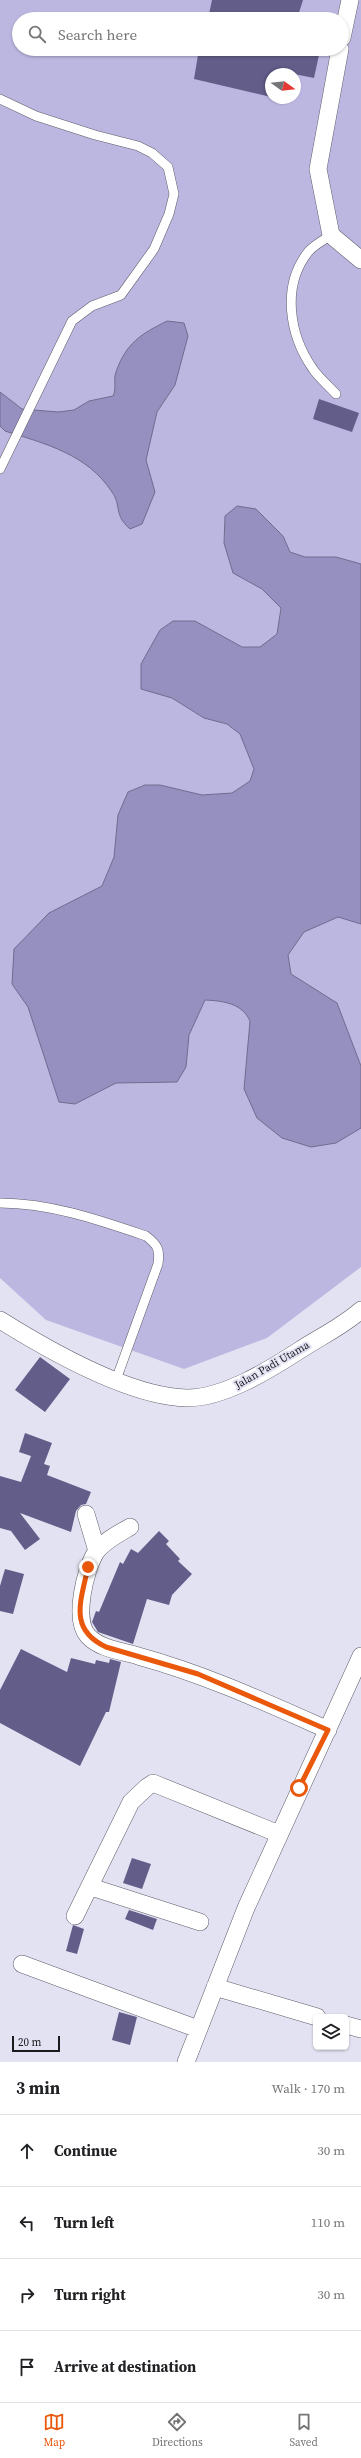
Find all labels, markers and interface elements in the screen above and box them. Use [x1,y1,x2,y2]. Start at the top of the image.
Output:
search box [12,12,349,56]
icon: search [26,23,48,45]
text: Search here [58,24,137,45]
north arrow [265,68,301,104]
street label: Jalan Padi Utama [231,1337,312,1393]
route end [79,1558,97,1576]
route start [290,1779,308,1797]
map controls [313,2014,349,2050]
button: layers [313,2014,349,2050]
scale bar [12,2034,60,2053]
text: 20 m [18,2035,41,2050]
text: 3 min [16,2076,60,2100]
text: Walk · 170 m [272,2080,345,2097]
icon: ahead [16,2140,38,2162]
text: Continue [54,2140,117,2161]
text: 30 m [317,2142,345,2159]
icon: left [16,2212,38,2234]
text: Turn left [54,2212,114,2233]
text: 110 m [311,2214,345,2231]
icon: right [16,2284,38,2306]
text: Turn right [54,2284,126,2305]
text: 30 m [317,2286,345,2303]
icon: arrive [16,2356,38,2378]
text: Arrive at destination [54,2356,196,2377]
tab: Map [43,2411,65,2450]
tab: Directions [152,2411,203,2450]
tab: Saved [289,2411,318,2450]

